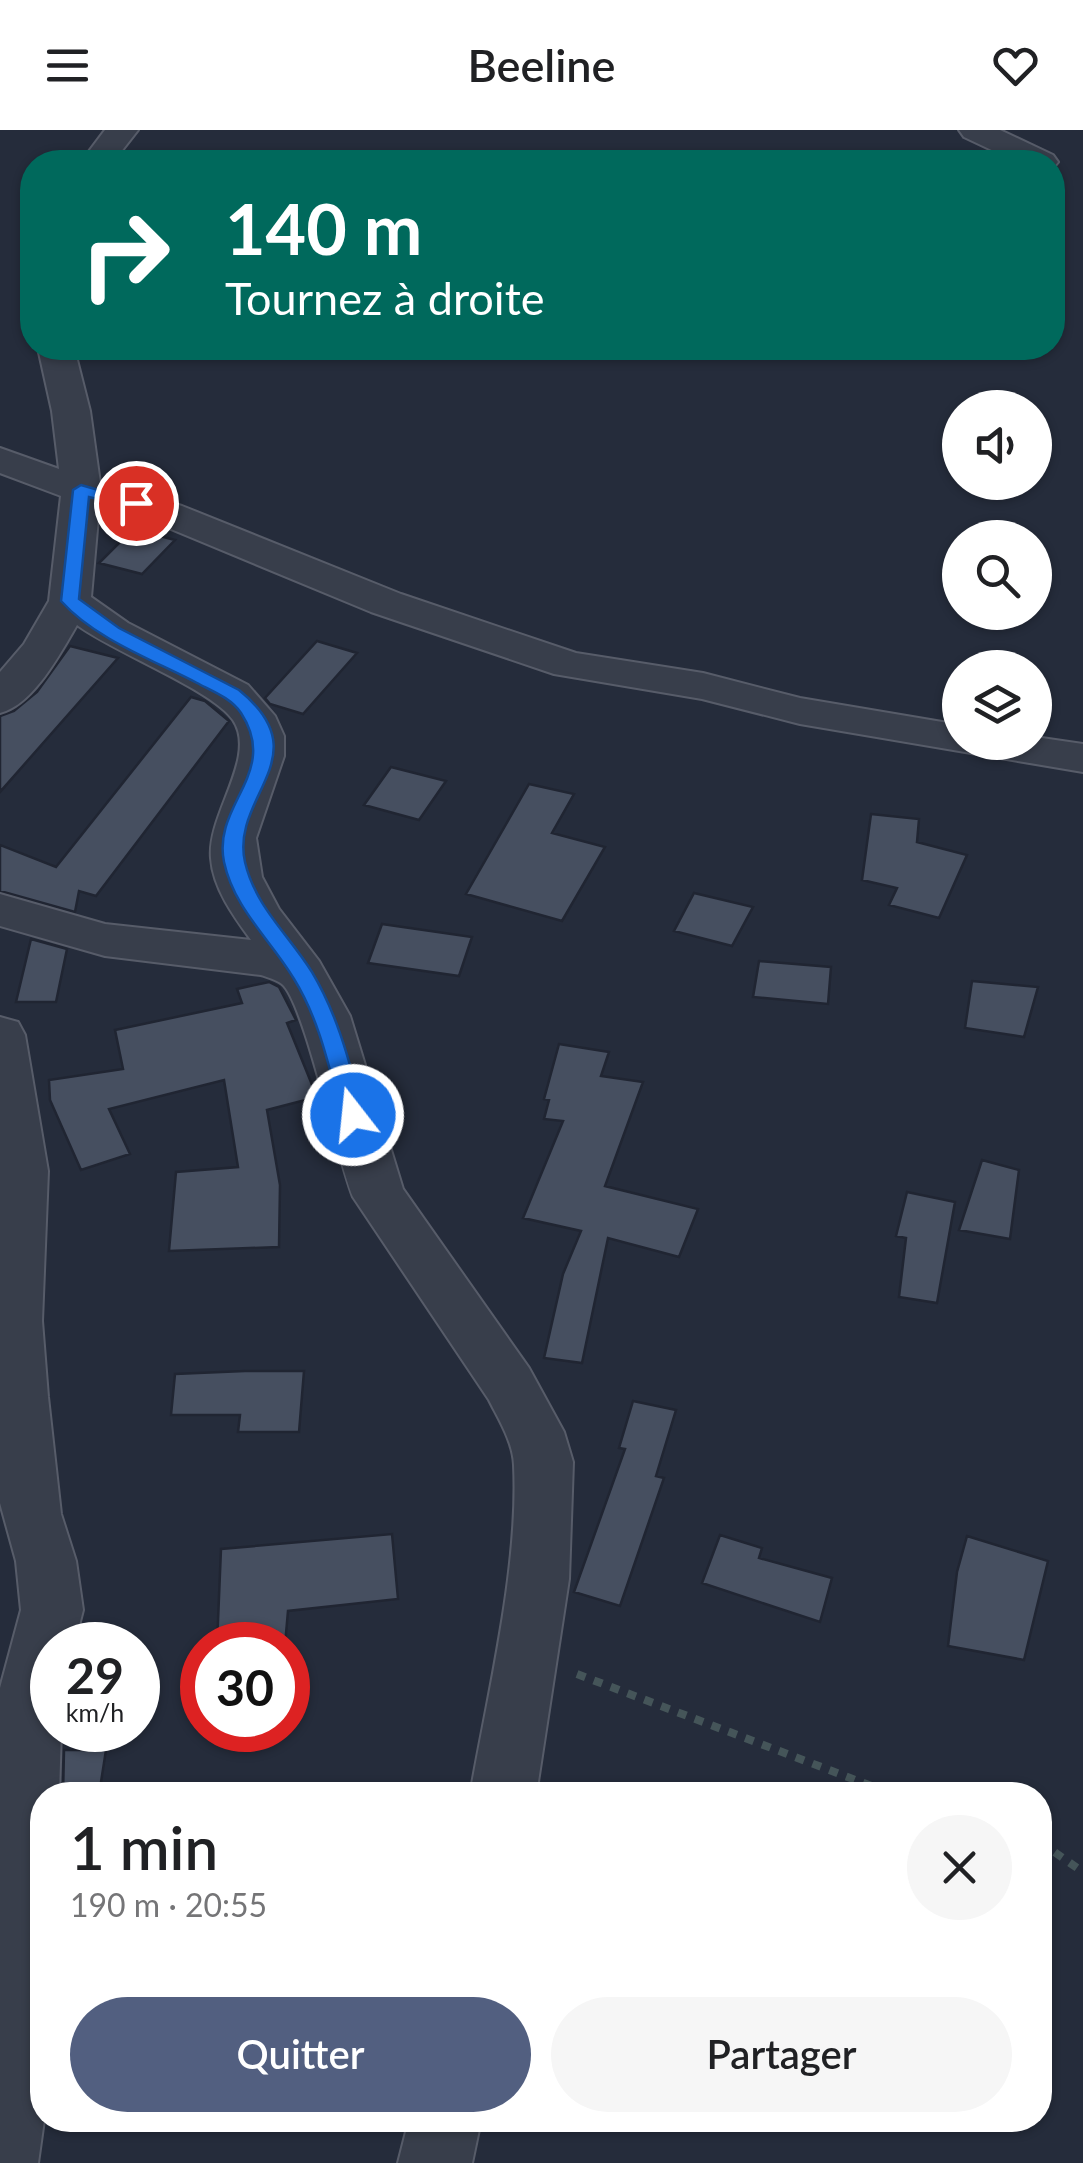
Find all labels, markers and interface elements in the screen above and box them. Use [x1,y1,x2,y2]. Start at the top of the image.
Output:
icon: menu [40,38,95,93]
text: Beeline [467,38,616,92]
icon: heart [988,38,1043,93]
text: 140 m [225,186,422,270]
icon: right [60,190,190,320]
text: Tournez à droite [225,271,544,325]
map controls [942,390,1052,760]
button: sound [942,390,1052,500]
pin [94,461,179,546]
icon: arrive [109,476,164,531]
button: search [942,520,1052,630]
button: layers [942,650,1052,760]
position arrow [301,1063,405,1167]
speed limit sign: 30 [180,1622,310,1752]
text: 29 [66,1645,124,1705]
text: km/h [66,1697,124,1727]
text: 1 min [70,1811,218,1883]
button: close [907,1815,1012,1920]
text: 190 m · 20:55 [70,1885,267,1924]
button: Quitter [70,1997,531,2112]
button: Partager [551,1997,1012,2112]

